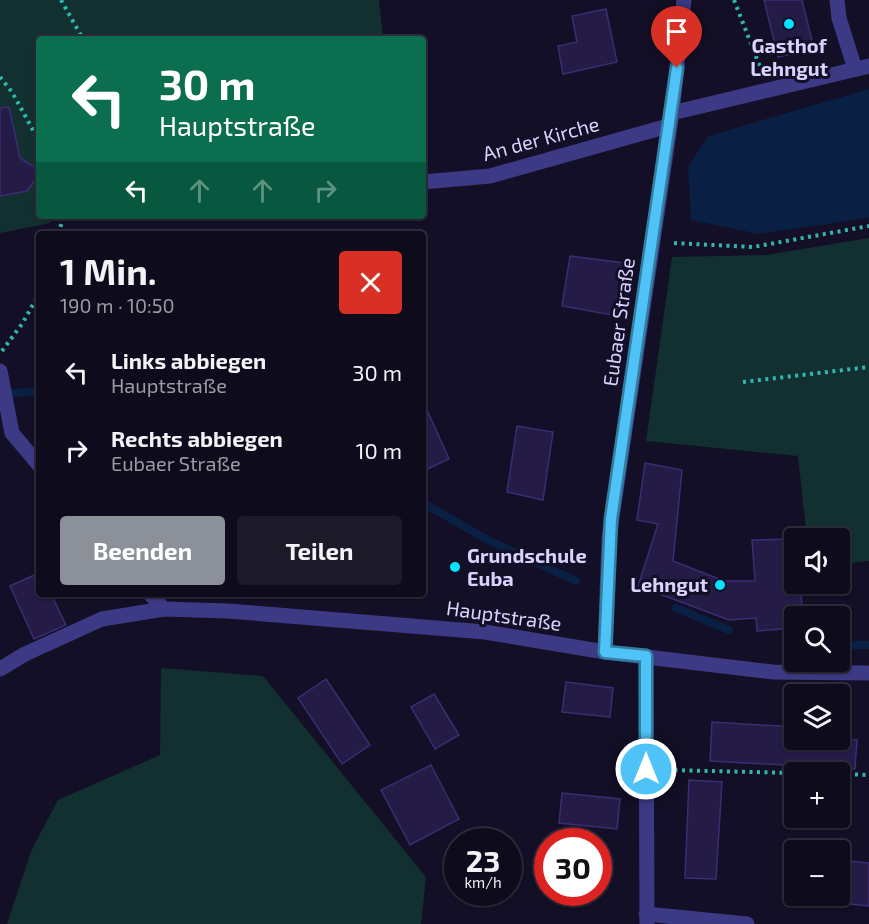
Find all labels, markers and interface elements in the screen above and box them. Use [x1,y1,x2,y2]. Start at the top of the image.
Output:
pin [651,6,702,68]
icon: arrive [660,15,693,48]
marker: Gasthof Lehngut [782,17,796,31]
place label: Gasthof Lehngut [750,33,828,80]
text: 30 m [159,58,255,108]
icon: left [60,60,138,138]
text: Hauptstraße [159,109,316,141]
street label: An der Kirche [480,111,602,165]
icon: left [120,174,153,207]
icon: ahead [183,174,216,207]
icon: ahead [246,174,279,207]
icon: right [309,174,342,207]
text: 1 Min. [60,249,157,292]
button: close [339,251,402,314]
street label: Eubaer Straße [597,256,639,388]
text: 190 m · 10:50 [60,293,175,317]
text: Links abbiegen [111,347,266,373]
icon: left [60,356,93,389]
text: 30 m [352,359,402,385]
text: Hauptstraße [111,373,227,397]
text: Rechts abbiegen [111,425,283,451]
icon: right [60,434,93,467]
text: 10 m [356,437,402,463]
text: Eubaer Straße [111,451,241,475]
button: Beenden [60,516,225,585]
button: Teilen [237,516,402,585]
map controls [784,528,850,906]
button: sound [784,528,850,594]
place label: Grundschule Euba [467,543,587,590]
marker: Grundschule Euba [448,560,462,574]
place label: Lehngut [630,572,708,596]
marker: Lehngut [713,578,727,592]
street label: Hauptstraße [445,595,563,635]
button: search [784,606,850,672]
button: layers [784,684,850,750]
position arrow [614,737,678,801]
button: + [784,762,850,828]
speed limit sign: 30 [534,828,612,906]
button: − [784,840,850,906]
text: 23 [466,842,500,878]
text: km/h [464,873,502,891]

